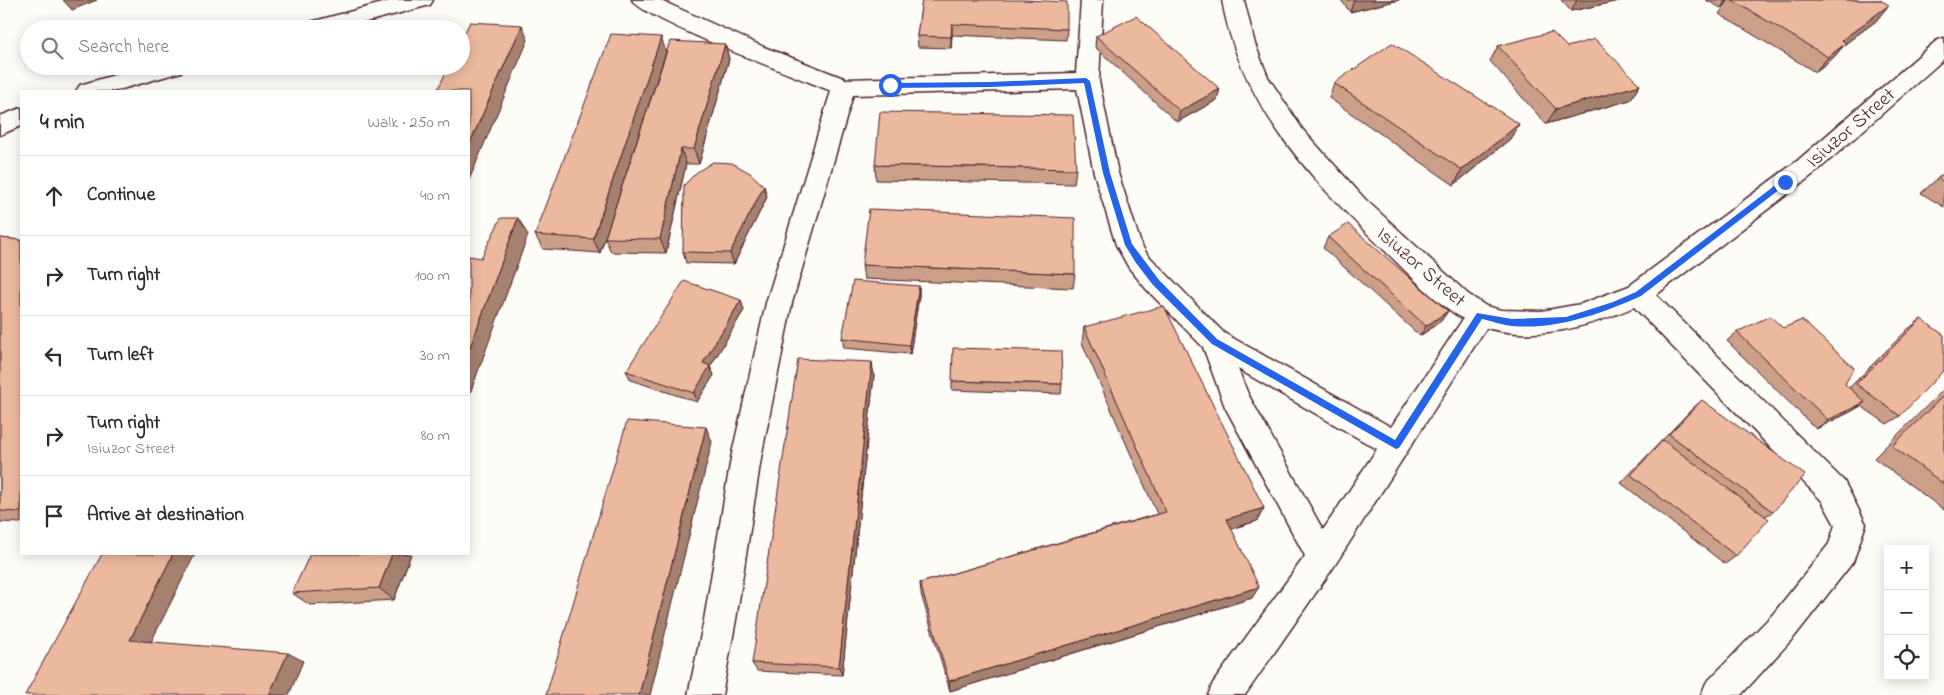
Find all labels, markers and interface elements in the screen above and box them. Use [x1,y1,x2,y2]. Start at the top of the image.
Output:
search box [20,20,470,75]
icon: search [38,34,66,62]
text: Search here [78,34,169,61]
route start [879,74,902,97]
street label: Isiuzor Street [1801,82,1903,176]
text: 4 min [40,108,84,138]
text: Walk · 250 m [367,111,450,135]
route end [1774,171,1797,194]
icon: ahead [40,182,68,210]
text: Continue [87,182,155,209]
text: 40 m [420,184,450,208]
street label: Isiuzor Street [1369,221,1472,315]
icon: right [40,262,68,290]
text: Turn right [87,262,160,289]
text: 100 m [415,264,450,288]
icon: left [40,342,68,370]
text: Turn left [87,342,154,369]
text: 30 m [420,344,450,368]
text: Turn right [87,410,160,437]
icon: right [40,422,68,450]
text: 80 m [421,424,450,448]
text: Isiuzor Street [87,437,175,461]
icon: arrive [40,502,68,530]
text: Arrive at destination [87,502,244,529]
map controls [1884,545,1929,680]
button: + [1884,545,1929,590]
button: − [1884,590,1929,635]
button: locate [1884,635,1929,680]

